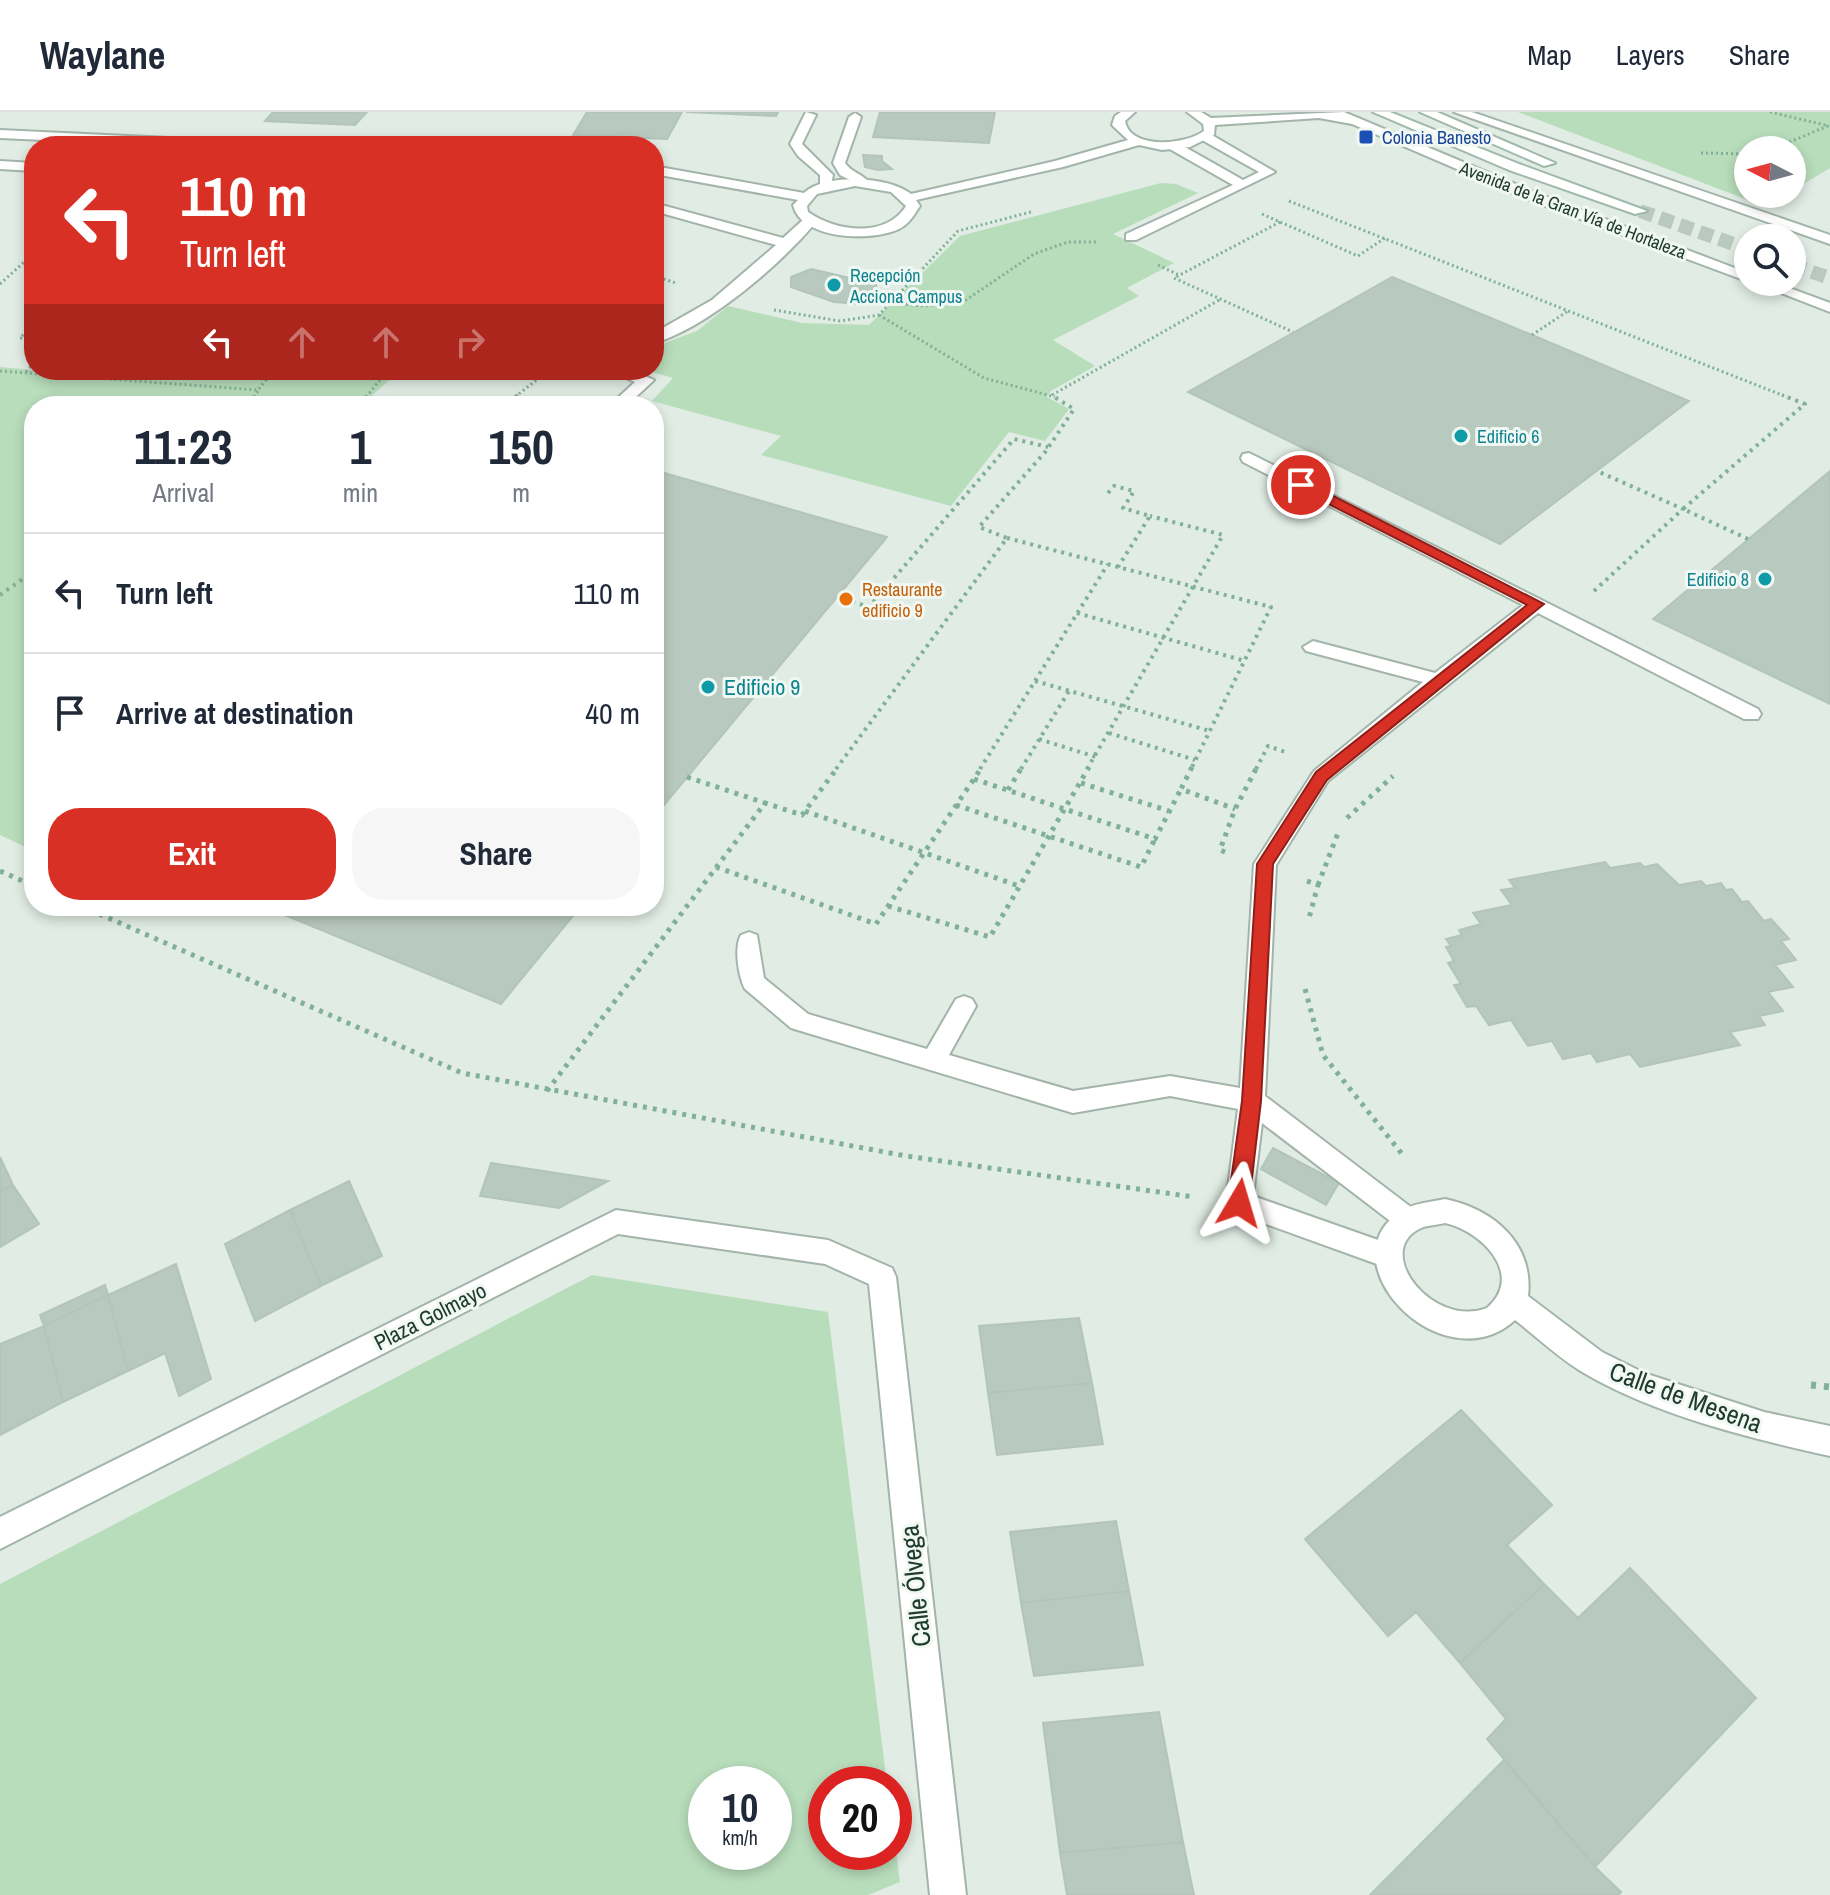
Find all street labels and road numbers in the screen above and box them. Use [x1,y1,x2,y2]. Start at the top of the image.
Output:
street label: Avenida de la Gran Vía de Hortaleza [1455,155,1690,265]
street label: Plaza Golmayo [369,1275,491,1357]
street label: Calle de Mesena [1605,1353,1767,1441]
street label: Calle Ólvega [891,1523,939,1649]

